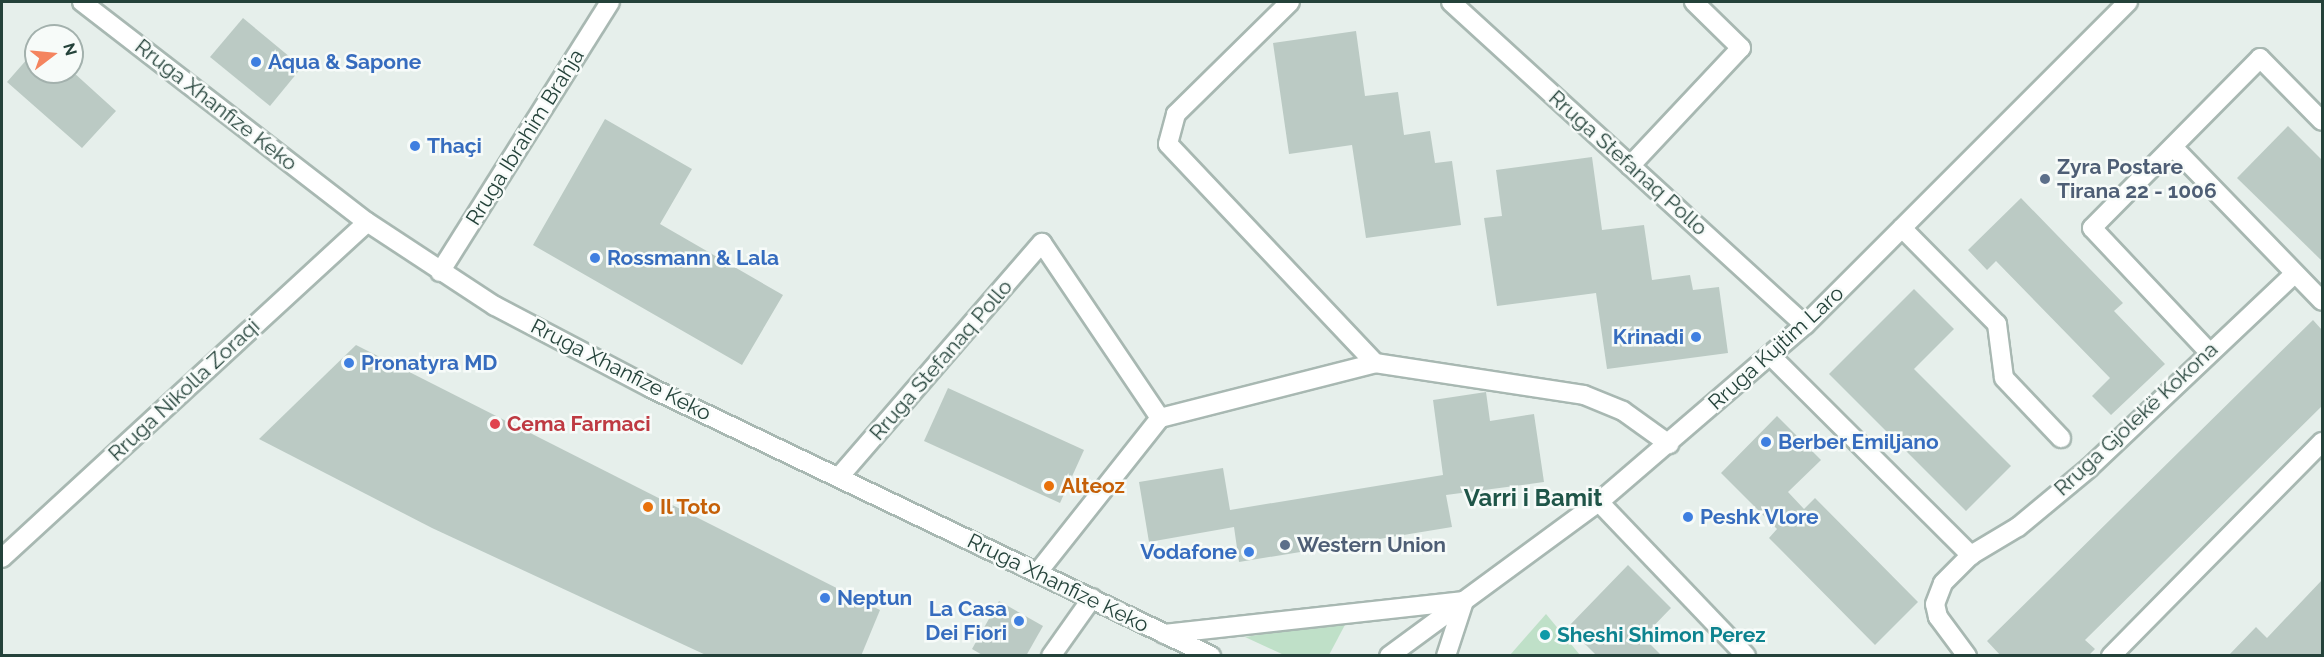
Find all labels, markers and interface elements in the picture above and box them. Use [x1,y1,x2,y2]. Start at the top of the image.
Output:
north arrow [24,24,84,84]
street label: Rruga Xhanfize Keko [130,34,302,176]
text: N [59,41,81,58]
street label: Rruga Ibrahim Brahja [461,44,589,230]
place label: Aqua & Sapone [268,49,421,75]
marker: Aqua & Sapone [249,55,263,69]
street label: Rruga Stefanaq Pollo [1544,85,1712,241]
place label: Thaçi [427,133,482,159]
marker: Thaçi [408,139,422,153]
place label: Zyra Postare Tirana 22 - 1006 [2057,154,2217,204]
marker: Zyra Postare Tirana 22 - 1006 [2038,172,2052,186]
place label: Rossmann & Lala [607,245,779,271]
marker: Rossmann & Lala [588,251,602,265]
street label: Rruga Stefanaq Pollo [864,275,1018,445]
street label: Rruga Kujtim Laro [1703,281,1849,415]
street label: Rruga Nikolla Zoraqi [103,314,265,466]
street label: Rruga Xhanfize Keko [527,314,715,426]
place label: Krinadi [1613,324,1684,350]
marker: Krinadi [1689,330,1703,344]
street label: Rruga Gjolekë Kokona [2049,337,2223,501]
place label: Pronatyra MD [361,350,497,376]
marker: Pronatyra MD [342,356,356,370]
place label: Cema Farmaci [507,411,651,437]
marker: Cema Farmaci [488,417,502,431]
place label: Berber Emiljano [1778,429,1939,455]
marker: Berber Emiljano [1759,435,1773,449]
place label: Alteoz [1061,473,1125,499]
marker: Alteoz [1042,479,1056,493]
district label: Varri i Bamit [1464,484,1602,512]
place label: Il Toto [660,494,722,520]
marker: Il Toto [641,500,655,514]
place label: Peshk Vlore [1700,504,1819,530]
marker: Peshk Vlore [1681,510,1695,524]
street label: Rruga Xhanfize Keko [963,528,1153,638]
place label: Western Union [1297,532,1446,558]
marker: Western Union [1278,538,1292,552]
place label: Vodafone [1140,539,1237,565]
marker: Vodafone [1242,545,1256,559]
place label: Neptun [837,585,912,611]
marker: Neptun [818,591,832,605]
place label: La Casa Dei Fiori [925,596,1007,646]
marker: La Casa Dei Fiori [1012,614,1026,628]
place label: Sheshi Shimon Perez [1557,622,1766,648]
marker: Sheshi Shimon Perez [1538,628,1552,642]

